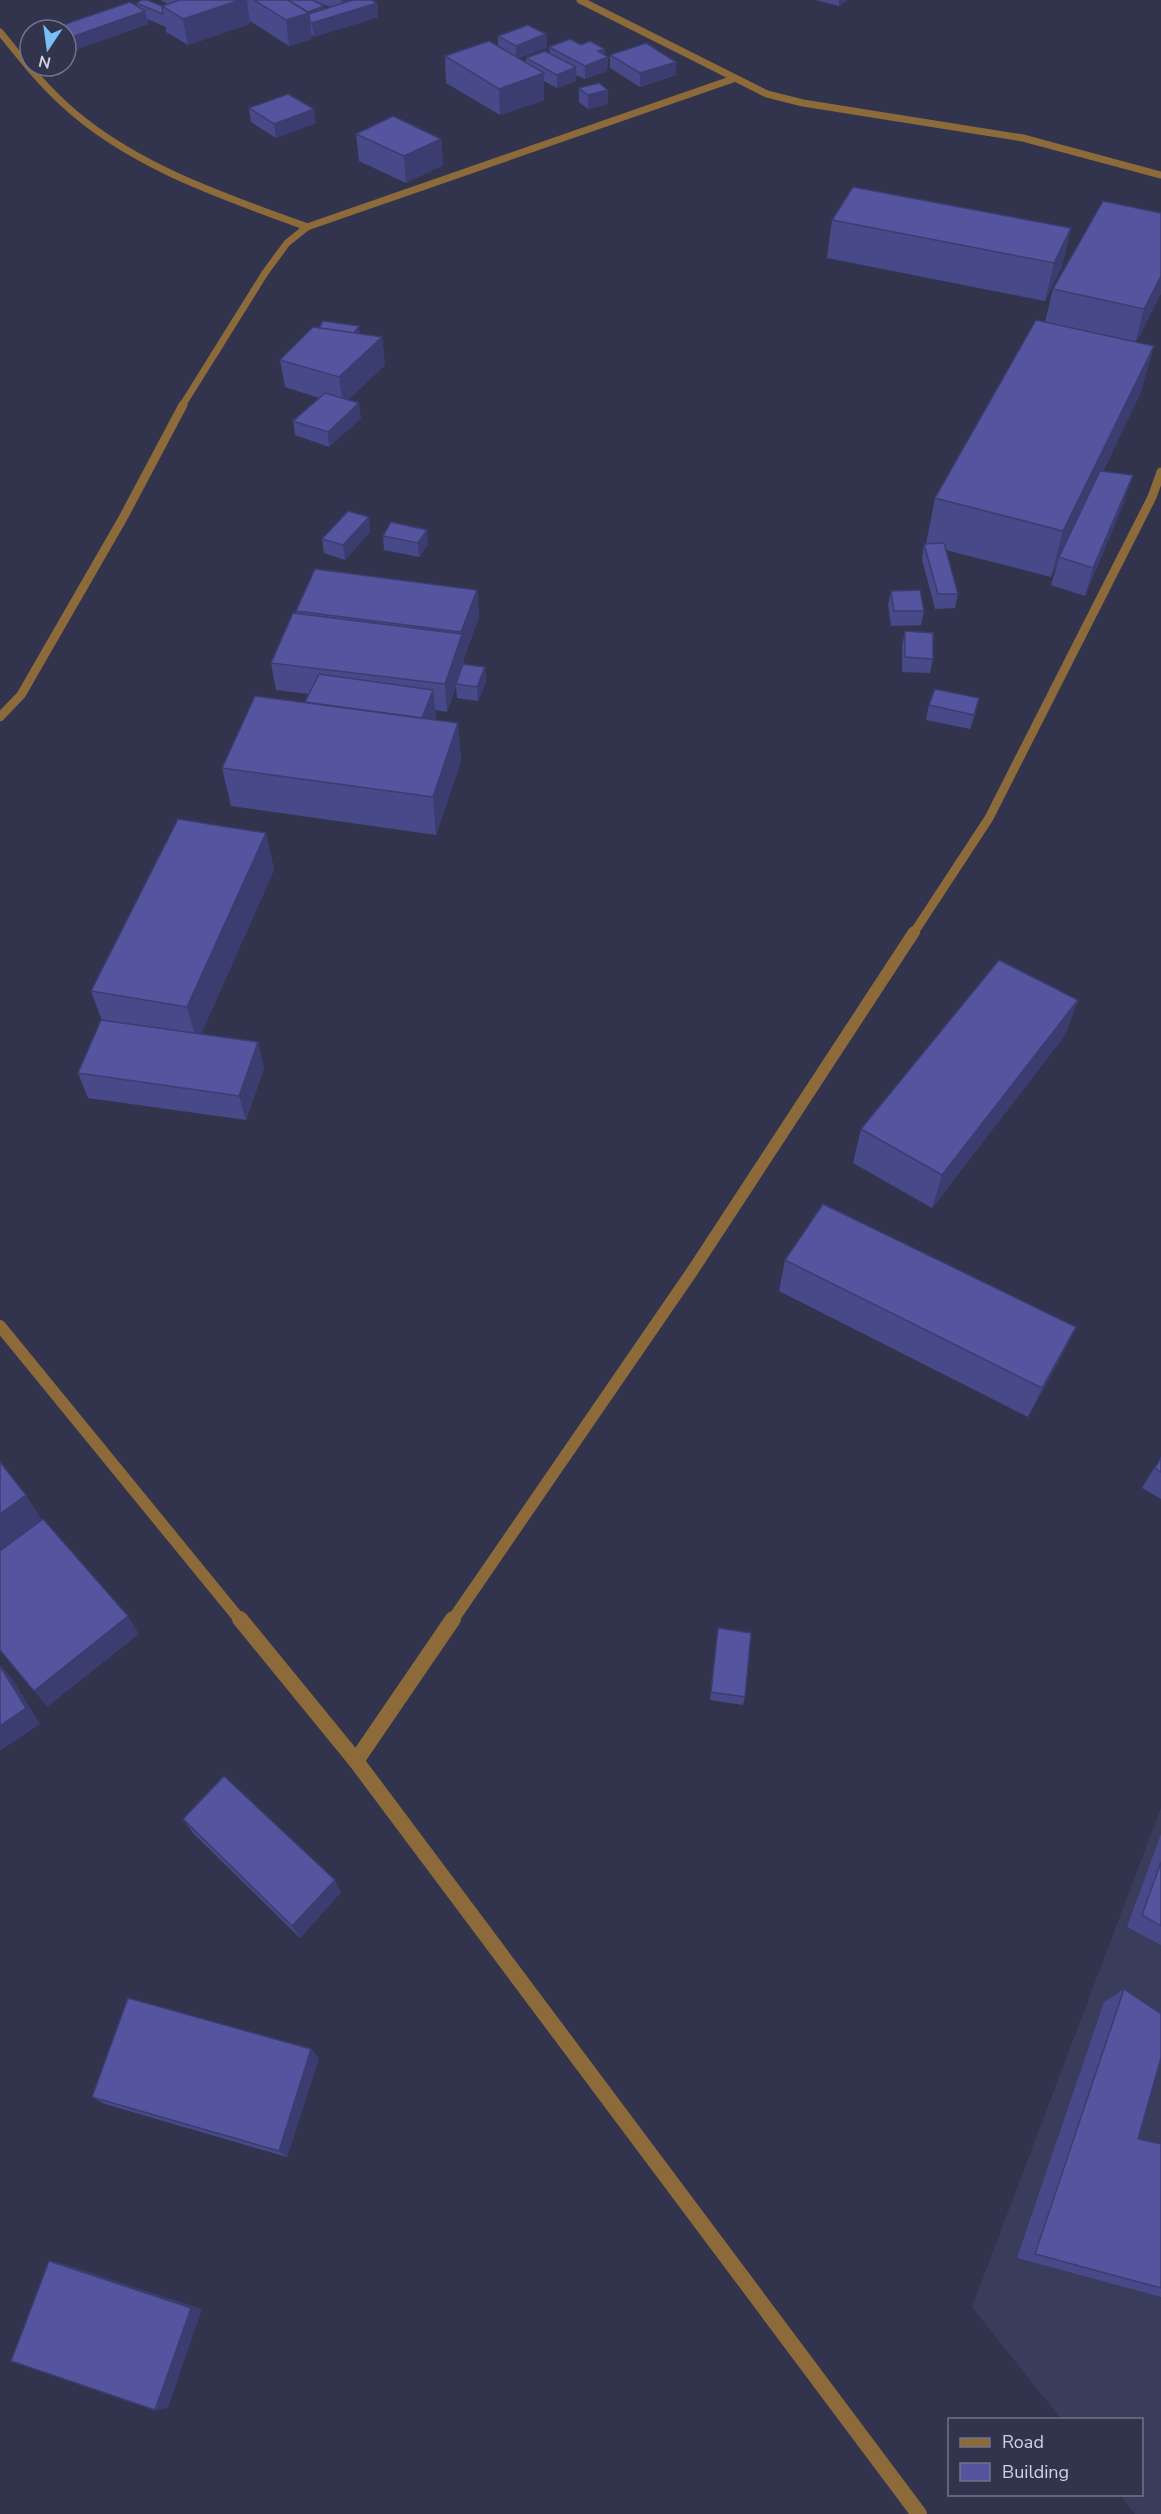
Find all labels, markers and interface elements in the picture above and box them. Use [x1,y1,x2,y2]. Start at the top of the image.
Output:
north arrow [18,18,78,78]
text: N [37,50,53,74]
legend [948,2418,1143,2496]
text: Road [1002,2430,1044,2454]
text: Building [1002,2460,1069,2484]

